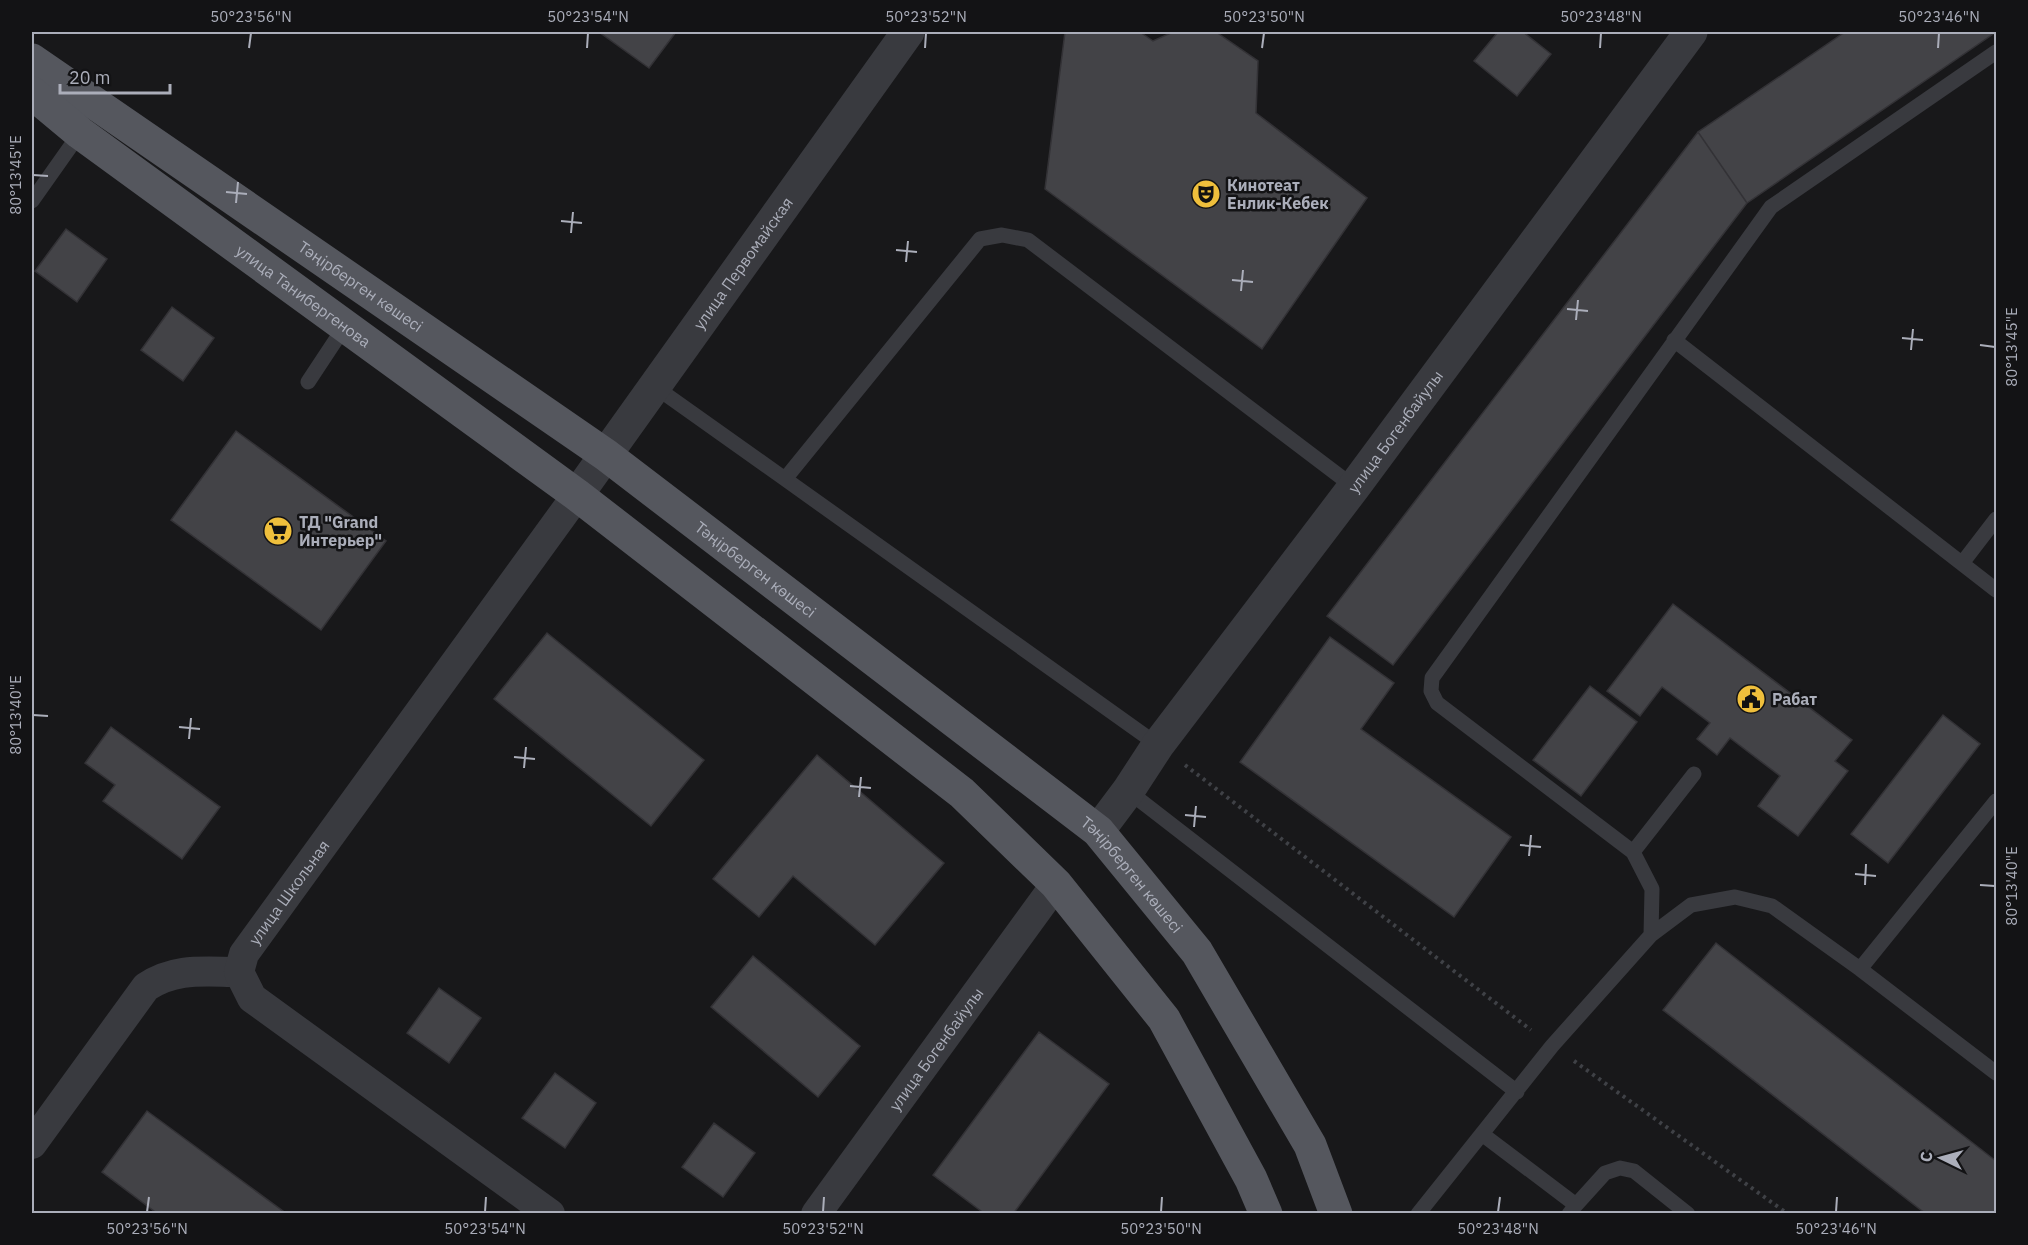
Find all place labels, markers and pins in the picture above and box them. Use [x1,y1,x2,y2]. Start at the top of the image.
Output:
place label: Кинотеат Енлик-Кебек [1227,175,1329,213]
theatre icon: Кинотеат Енлик-Кебек [1190,178,1222,210]
place label: ТД "Grand Интерьер" [299,512,382,550]
supermarket icon: ТД "Grand Интерьер" [262,515,294,547]
public building icon: Рабат [1735,683,1767,715]
place label: Рабат [1772,689,1817,709]

